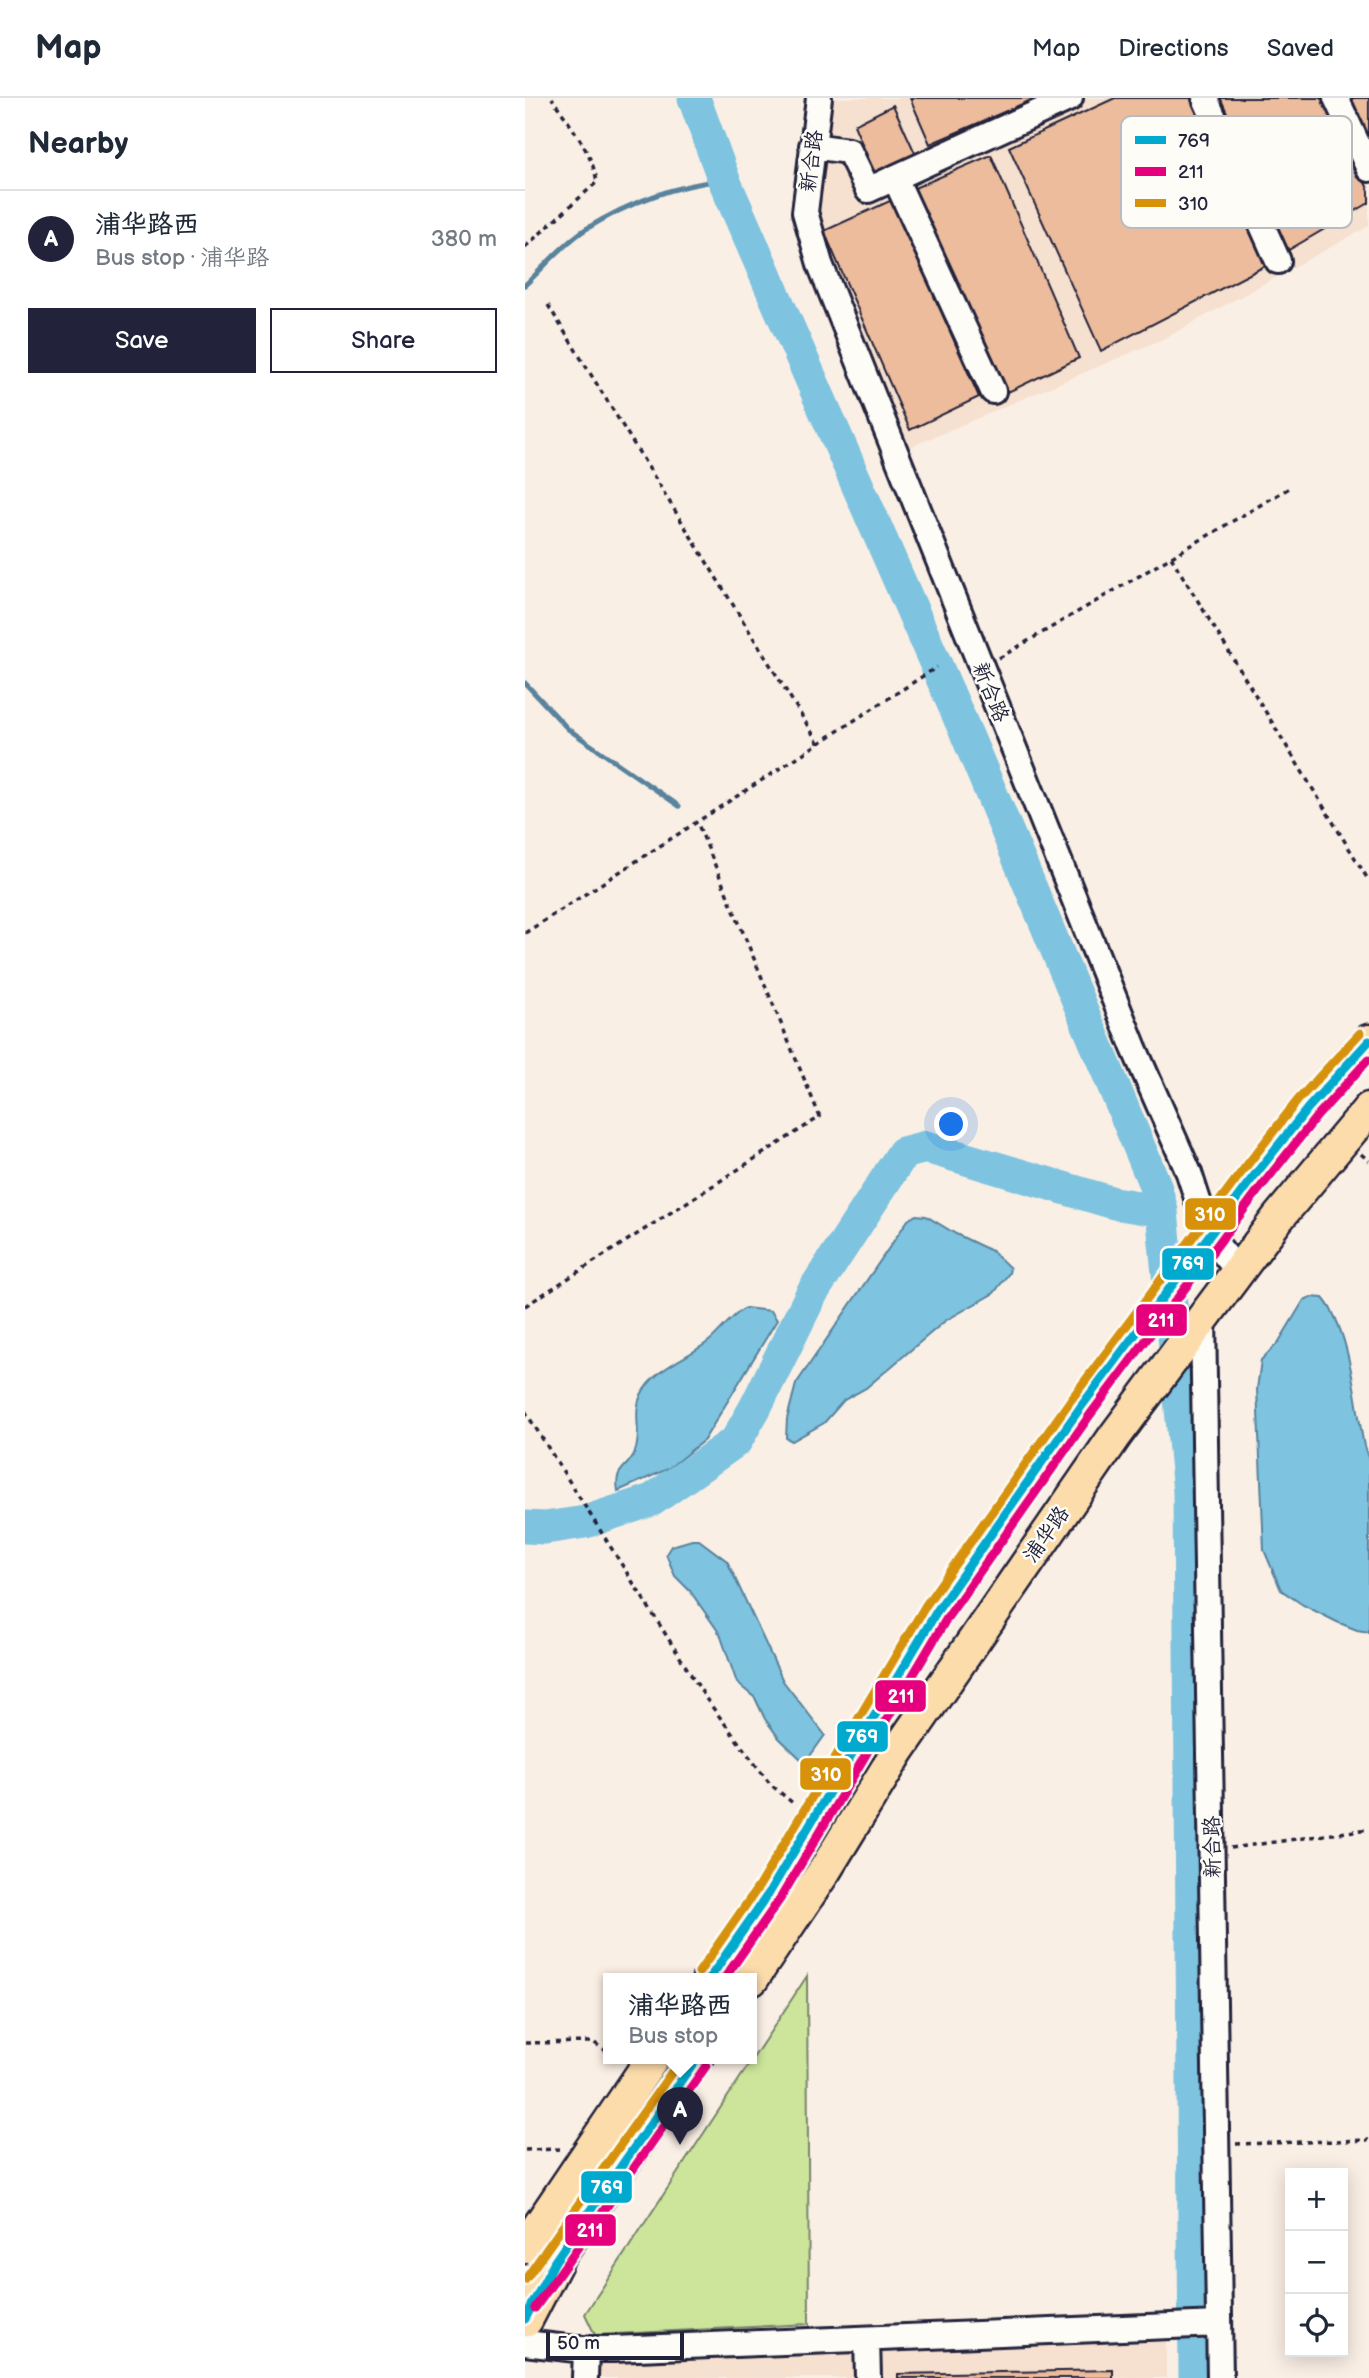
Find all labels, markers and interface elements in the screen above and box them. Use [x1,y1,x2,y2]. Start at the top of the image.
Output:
text: Map [35,28,101,68]
text: Map [1032,34,1080,63]
text: Directions [1118,34,1229,63]
text: Saved [1267,34,1334,63]
legend [1121,116,1352,228]
text: Nearby [28,126,128,162]
street label: 新合路 [795,128,828,194]
text: 769 [1178,130,1210,153]
text: 211 [1178,161,1204,184]
text: 310 [1178,193,1208,216]
text: 浦华路西 [95,210,199,241]
text: A [44,225,58,253]
text: 380 m [431,225,497,253]
text: Bus stop · 浦华路 [95,244,269,272]
button: Save [28,308,256,373]
button: Share [270,308,497,373]
street label: 新合路 [967,658,1014,726]
your location [934,1107,968,1141]
line badge: 310 [1184,1197,1237,1231]
text: 310 [1195,1204,1225,1227]
line badge: 769 [1161,1247,1215,1281]
text: 769 [1172,1253,1204,1276]
line badge: 211 [1135,1303,1188,1337]
text: 211 [1148,1310,1174,1333]
street label: 浦华路 [1018,1501,1075,1567]
line badge: 211 [874,1679,927,1713]
text: 211 [888,1686,914,1709]
line badge: 769 [836,1720,889,1753]
text: 769 [846,1726,878,1749]
line badge: 310 [799,1757,852,1791]
text: 310 [811,1764,841,1787]
street label: 新合路 [1199,1815,1226,1879]
popup [603,1973,757,2064]
text: 浦华路西 [628,1991,732,2022]
text: Bus stop [628,2022,718,2050]
pin: A [657,2087,703,2145]
map controls [1285,2168,1348,2357]
button: + [1285,2168,1348,2231]
line badge: 769 [580,2170,633,2204]
text: 769 [591,2177,623,2200]
line badge: 211 [564,2213,617,2247]
text: 211 [577,2220,603,2243]
button: − [1285,2231,1348,2294]
button: locate [1285,2294,1348,2357]
scale bar [546,2329,684,2361]
text: 50 m [557,2332,600,2355]

